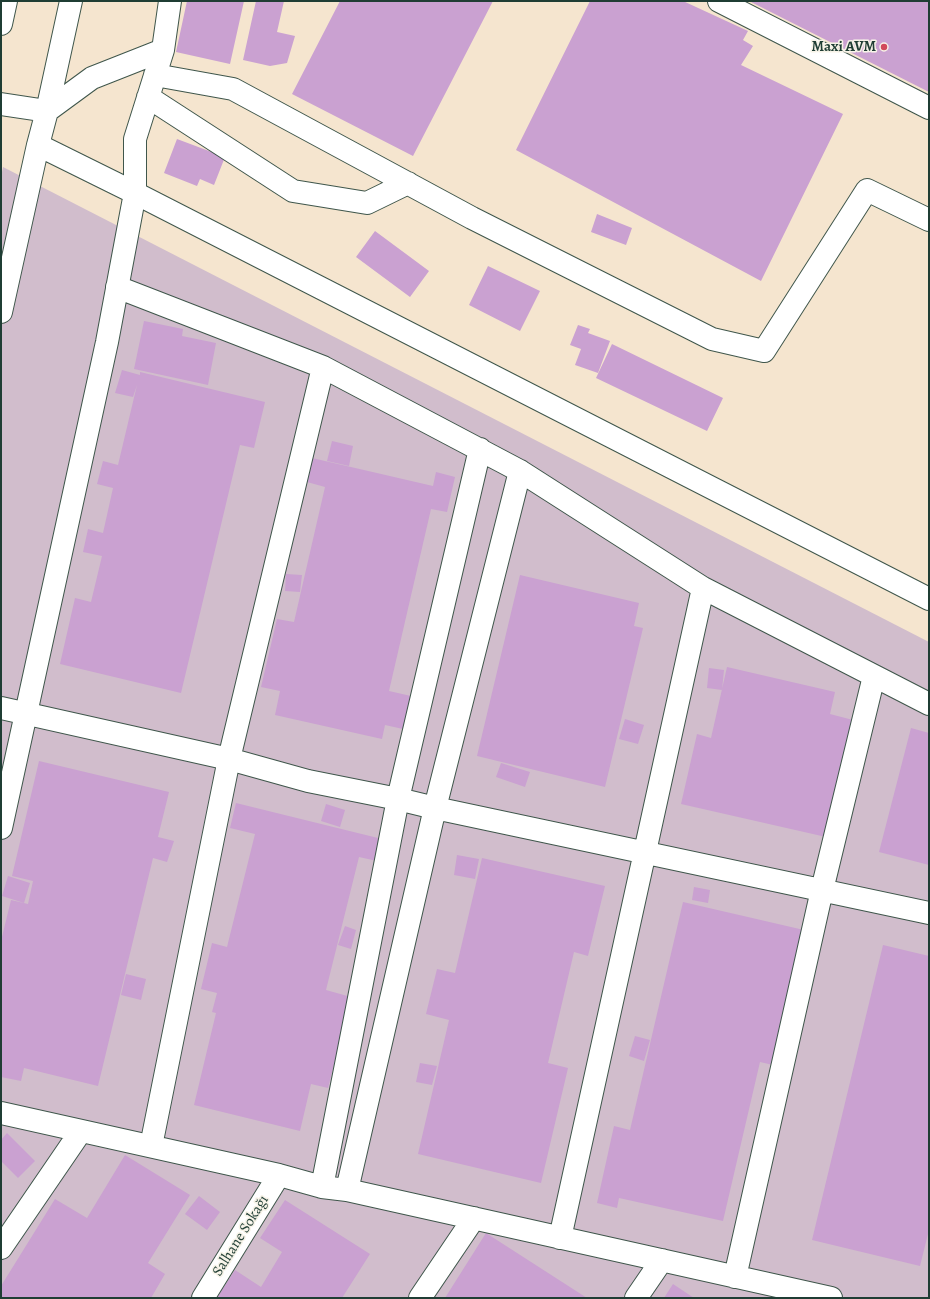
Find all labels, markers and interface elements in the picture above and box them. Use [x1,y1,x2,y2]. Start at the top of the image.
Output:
place label: Maxi AVM [811,38,876,56]
marker: Maxi AVM [879,42,889,52]
street label: Salhane Sokağı [209,1192,273,1280]

